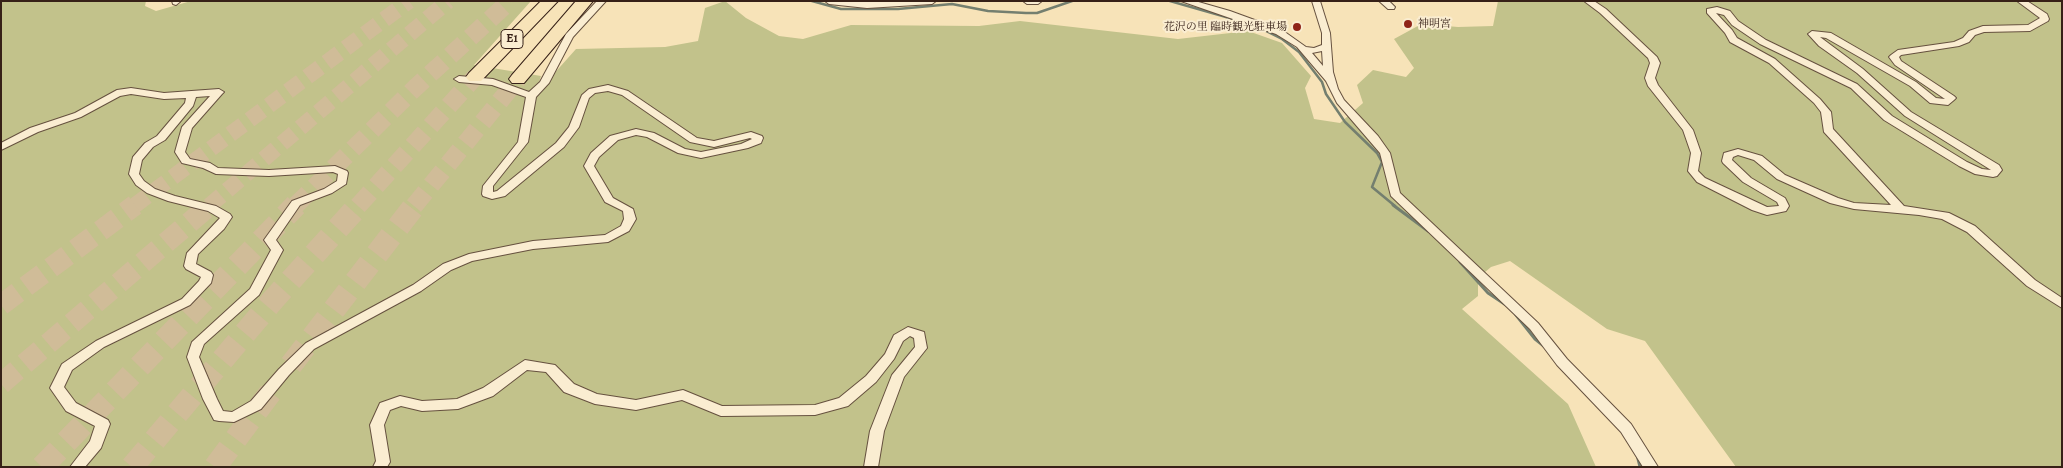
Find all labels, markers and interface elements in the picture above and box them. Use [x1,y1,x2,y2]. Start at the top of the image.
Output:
place label: 神明宮 [1418,17,1451,31]
marker: 神明宮 [1402,18,1414,30]
place label: 花沢の里 臨時観光駐車場 [1164,20,1287,34]
marker: 花沢の里 臨時観光駐車場 [1291,21,1303,33]
road number: E1 [501,30,523,48]

